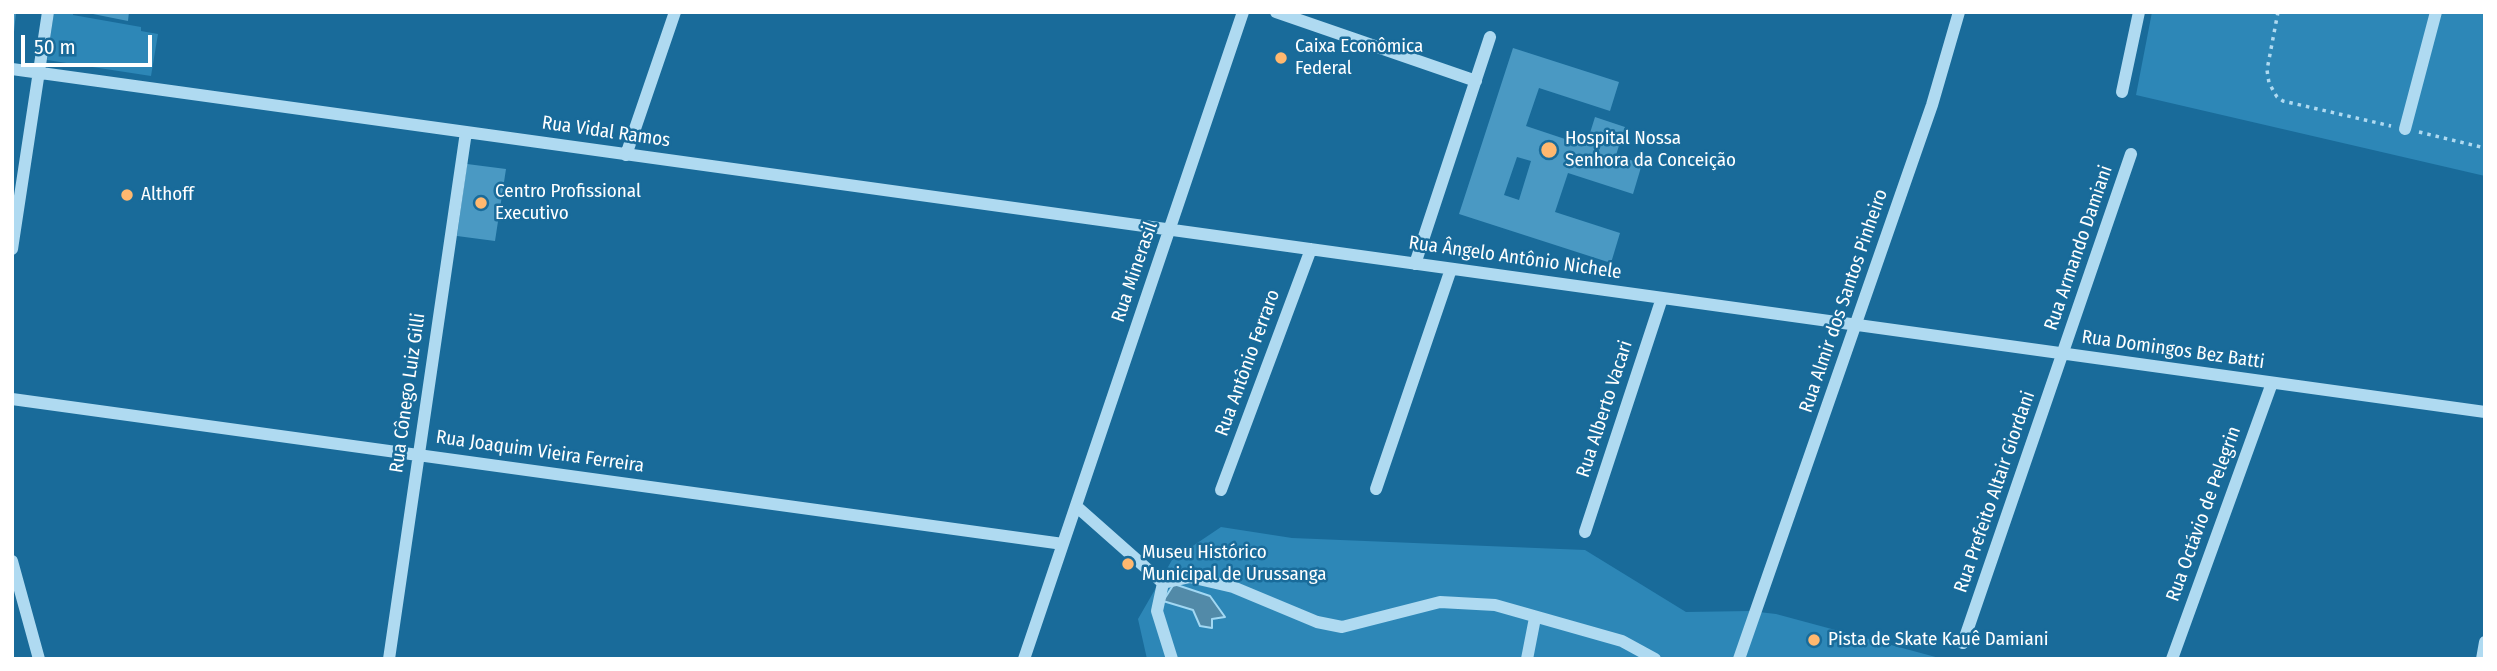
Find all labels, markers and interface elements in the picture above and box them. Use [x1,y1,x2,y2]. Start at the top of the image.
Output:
scale bar [24,21,156,65]
text: 50 m [34,34,76,60]
place label: Caixa Econômica Federal [1295,36,1423,80]
marker: Caixa Econômica Federal [1273,50,1289,66]
street label: Rua Vidal Ramos [540,112,672,152]
place label: Hospital Nossa Senhora da Conceição [1565,128,1736,172]
marker: Hospital Nossa Senhora da Conceição [1539,140,1559,160]
street label: Rua Armando Damiani [2040,163,2118,333]
place label: Centro Profissional Executivo [495,181,641,225]
place label: Althoff [141,184,194,206]
street label: Rua Almir dos Santos Pinheiro [1795,186,1893,416]
marker: Althoff [119,187,135,203]
marker: Centro Profissional Executivo [473,195,489,211]
street label: Rua Minerasil [1107,219,1163,325]
street label: Rua Ângelo Antônio Nichele [1407,232,1623,284]
street label: Rua Antônio Ferraro [1211,287,1285,439]
street label: Rua Cônego Luiz Gilli [385,312,431,474]
street label: Rua Domingos Bez Batti [2080,326,2266,374]
street label: Rua Alberto Vacari [1572,338,1638,480]
street label: Rua Prefeito Altair Giordani [1950,388,2040,596]
street label: Rua Octávio de Pelegrin [2162,423,2246,605]
street label: Rua Joaquim Vieira Ferreira [434,426,646,478]
place label: Museu Histórico Municipal de Urussanga [1142,542,1327,586]
marker: Museu Histórico Municipal de Urussanga [1120,556,1136,572]
place label: Pista de Skate Kauê Damiani [1828,629,2048,651]
marker: Pista de Skate Kauê Damiani [1806,632,1822,648]

